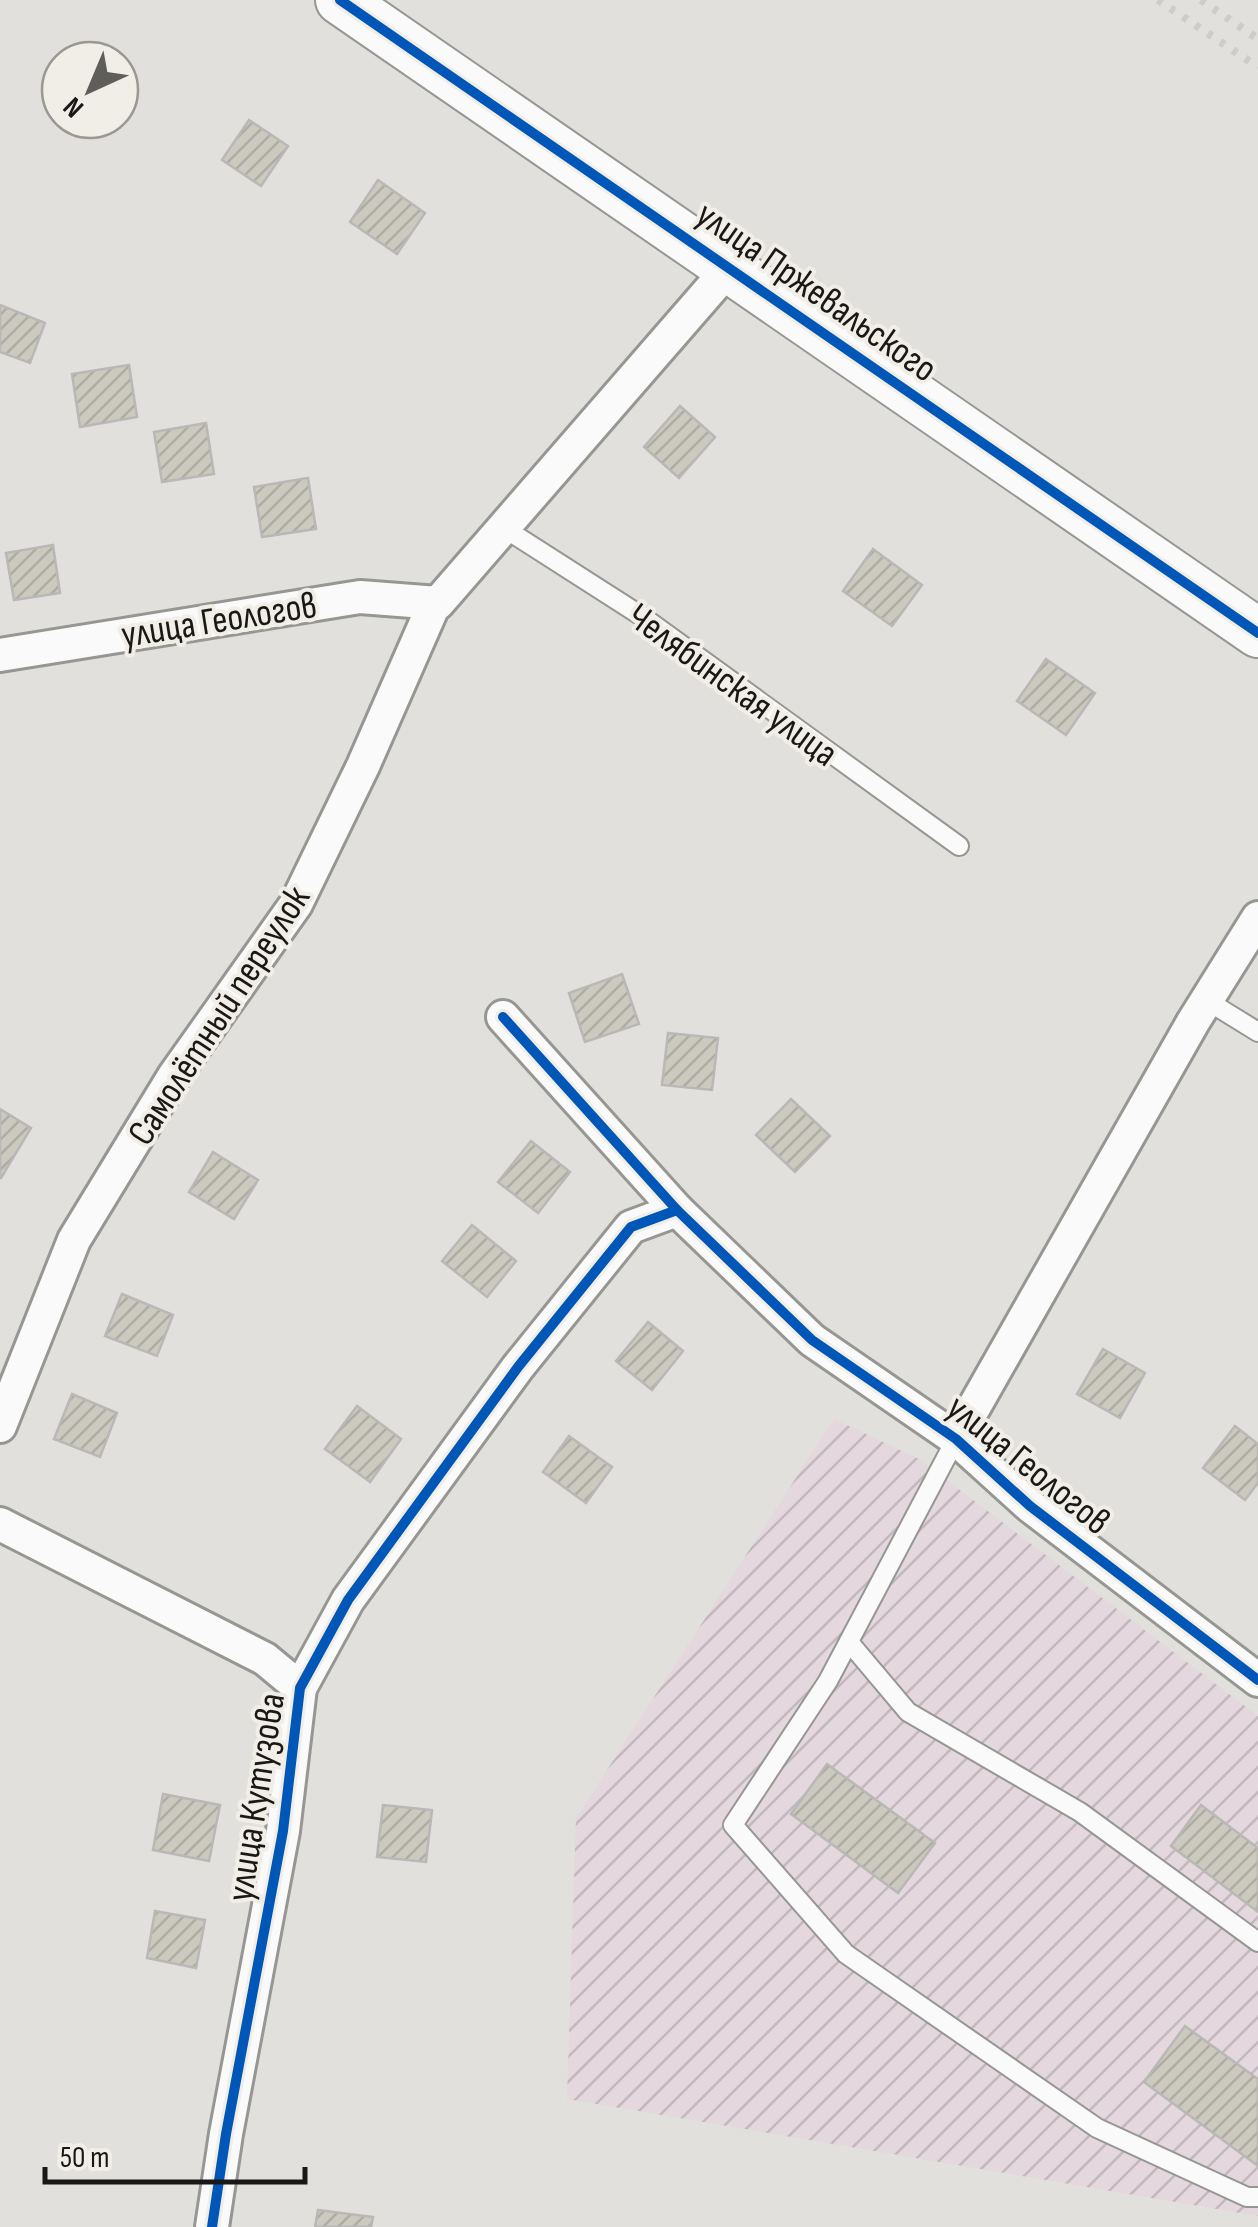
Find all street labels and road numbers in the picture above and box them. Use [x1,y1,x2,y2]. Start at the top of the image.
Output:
street label: улица Пржевальского [687,192,945,392]
street label: улица Геологов [118,583,320,658]
street label: Челябинская улица [618,594,846,777]
street label: Самолётный переулок [119,877,320,1154]
street label: улица Геологов [937,1386,1119,1545]
street label: улица Кутузова [218,1690,295,1905]

